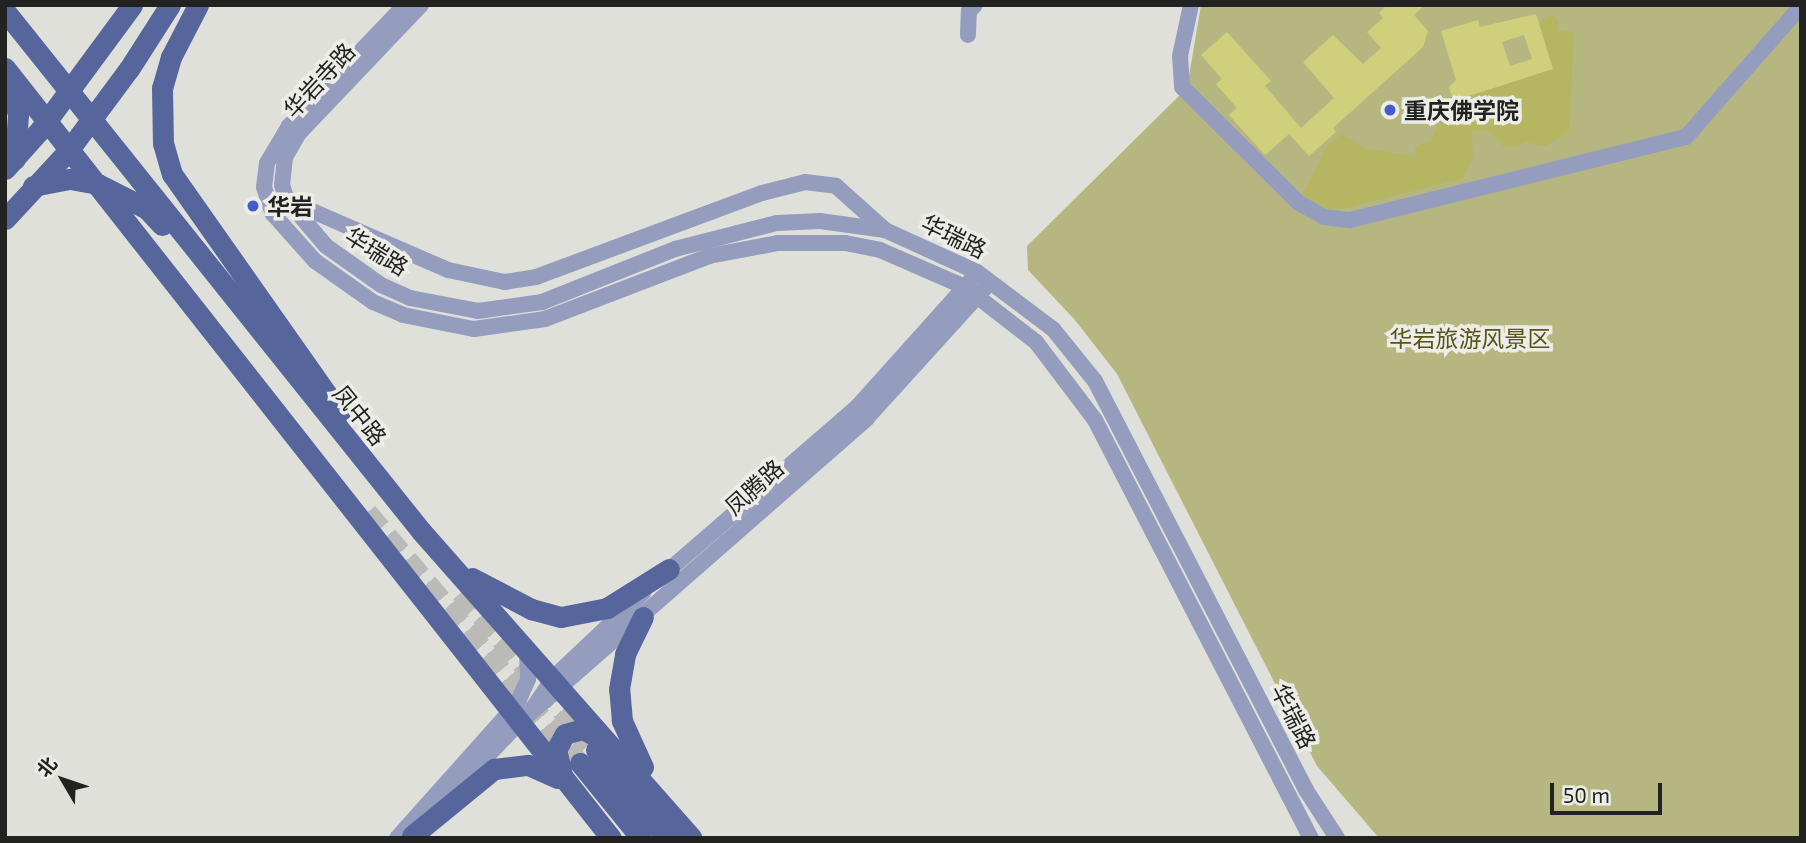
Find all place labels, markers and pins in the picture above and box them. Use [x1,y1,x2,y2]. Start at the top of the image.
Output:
place label: 重庆佛学院 [1404,96,1519,124]
marker: 重庆佛学院 [1382,102,1398,118]
place label: 华岩 [267,192,313,220]
marker: 华岩 [245,198,261,214]

